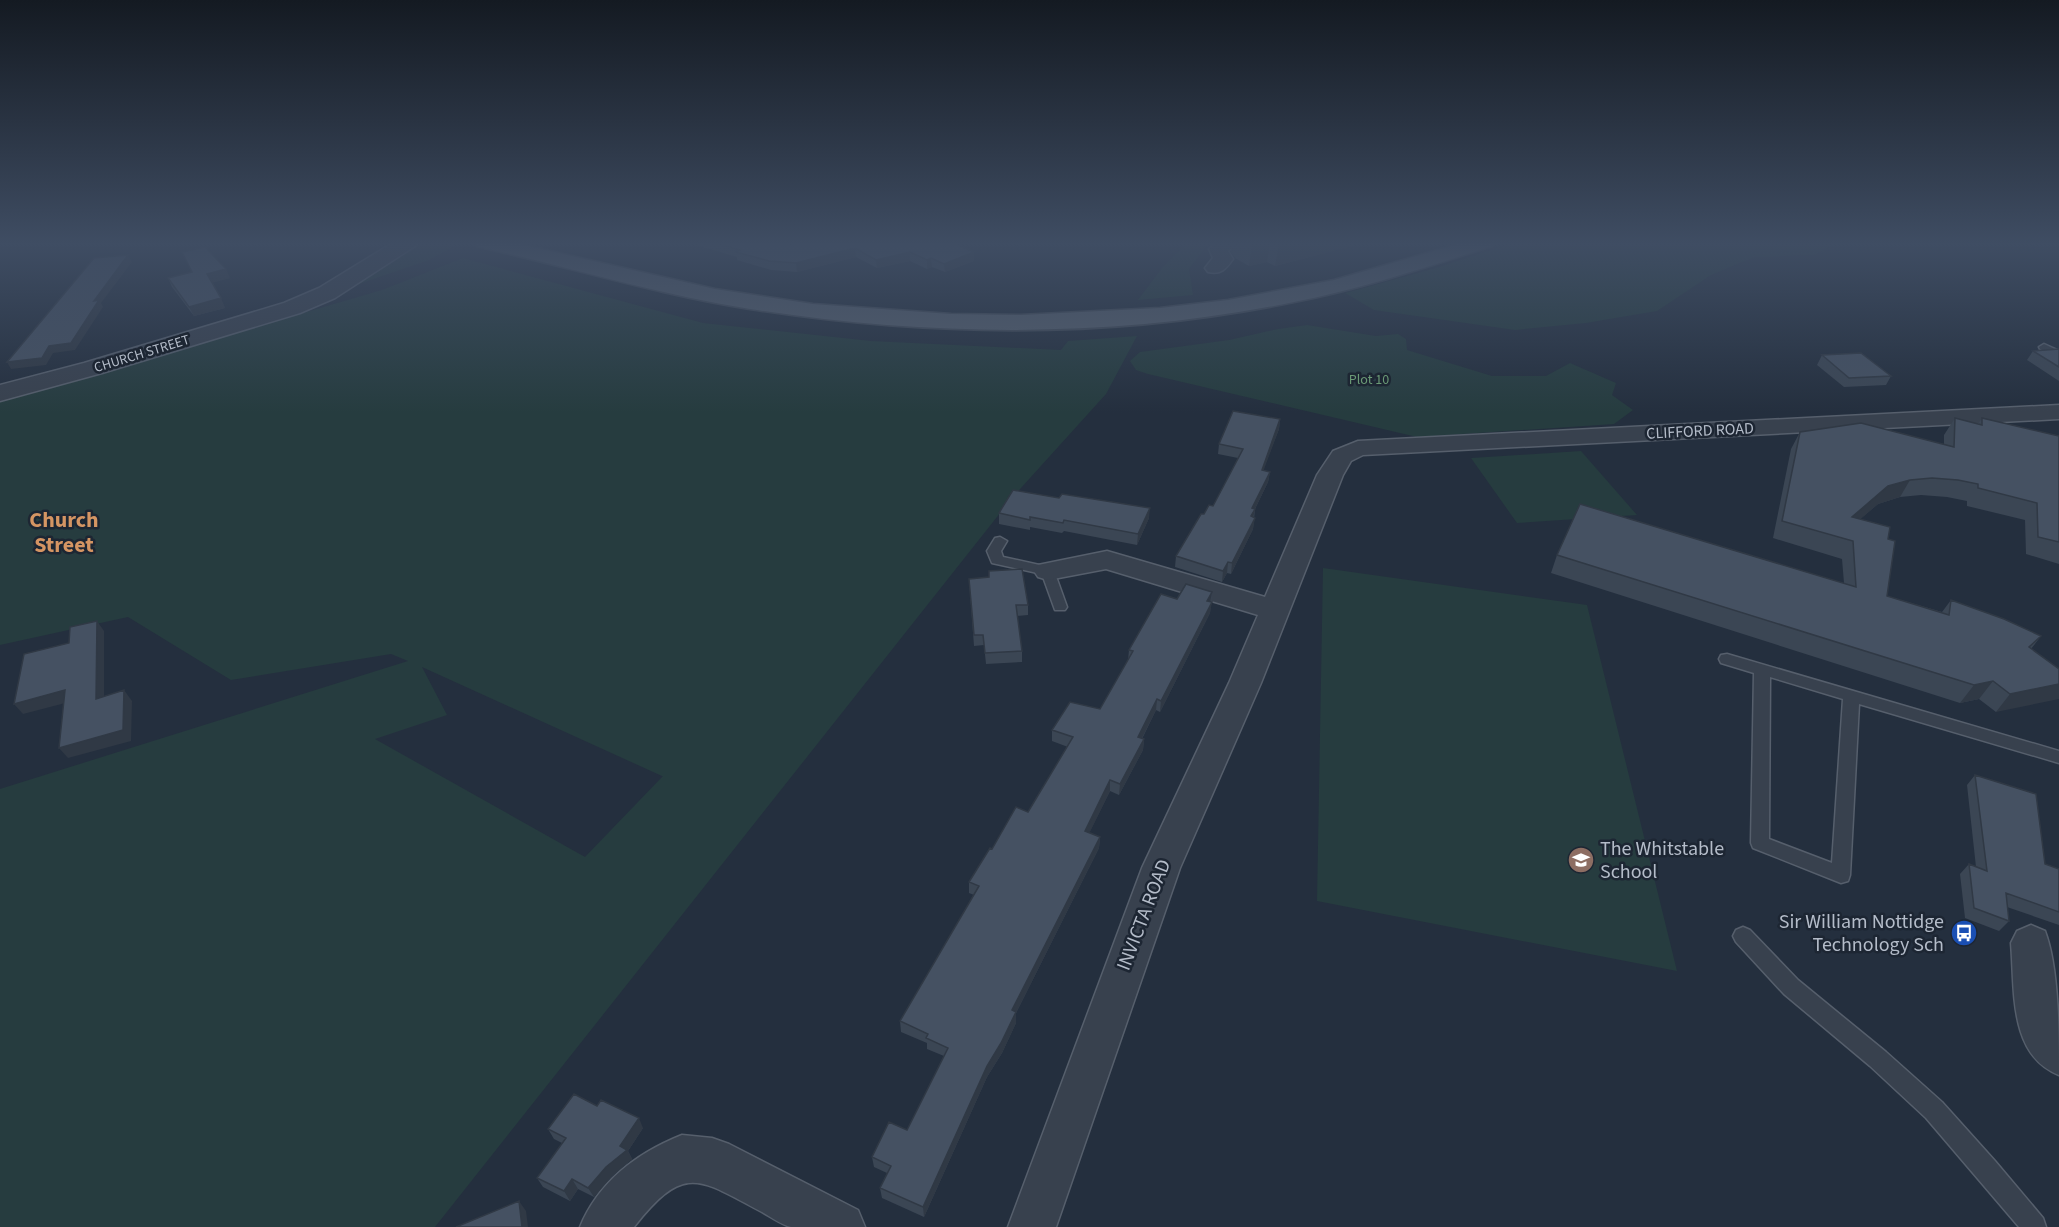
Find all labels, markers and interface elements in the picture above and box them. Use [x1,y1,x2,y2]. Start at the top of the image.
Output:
street label: CHURCH STREET [92,330,193,378]
park label: Plot 10 [1349,370,1389,390]
street label: CLIFFORD ROAD [1646,417,1754,445]
district label: Church Street [29,504,99,561]
place label: The Whitstable School [1600,835,1724,886]
school or university icon: The Whitstable School [1566,845,1596,875]
street label: INVICTA ROAD [1110,855,1178,975]
place label: Sir William Nottidge Technology Sch [1779,908,1944,959]
bus stop icon: Sir William Nottidge Technology Sch [1949,918,1979,948]

